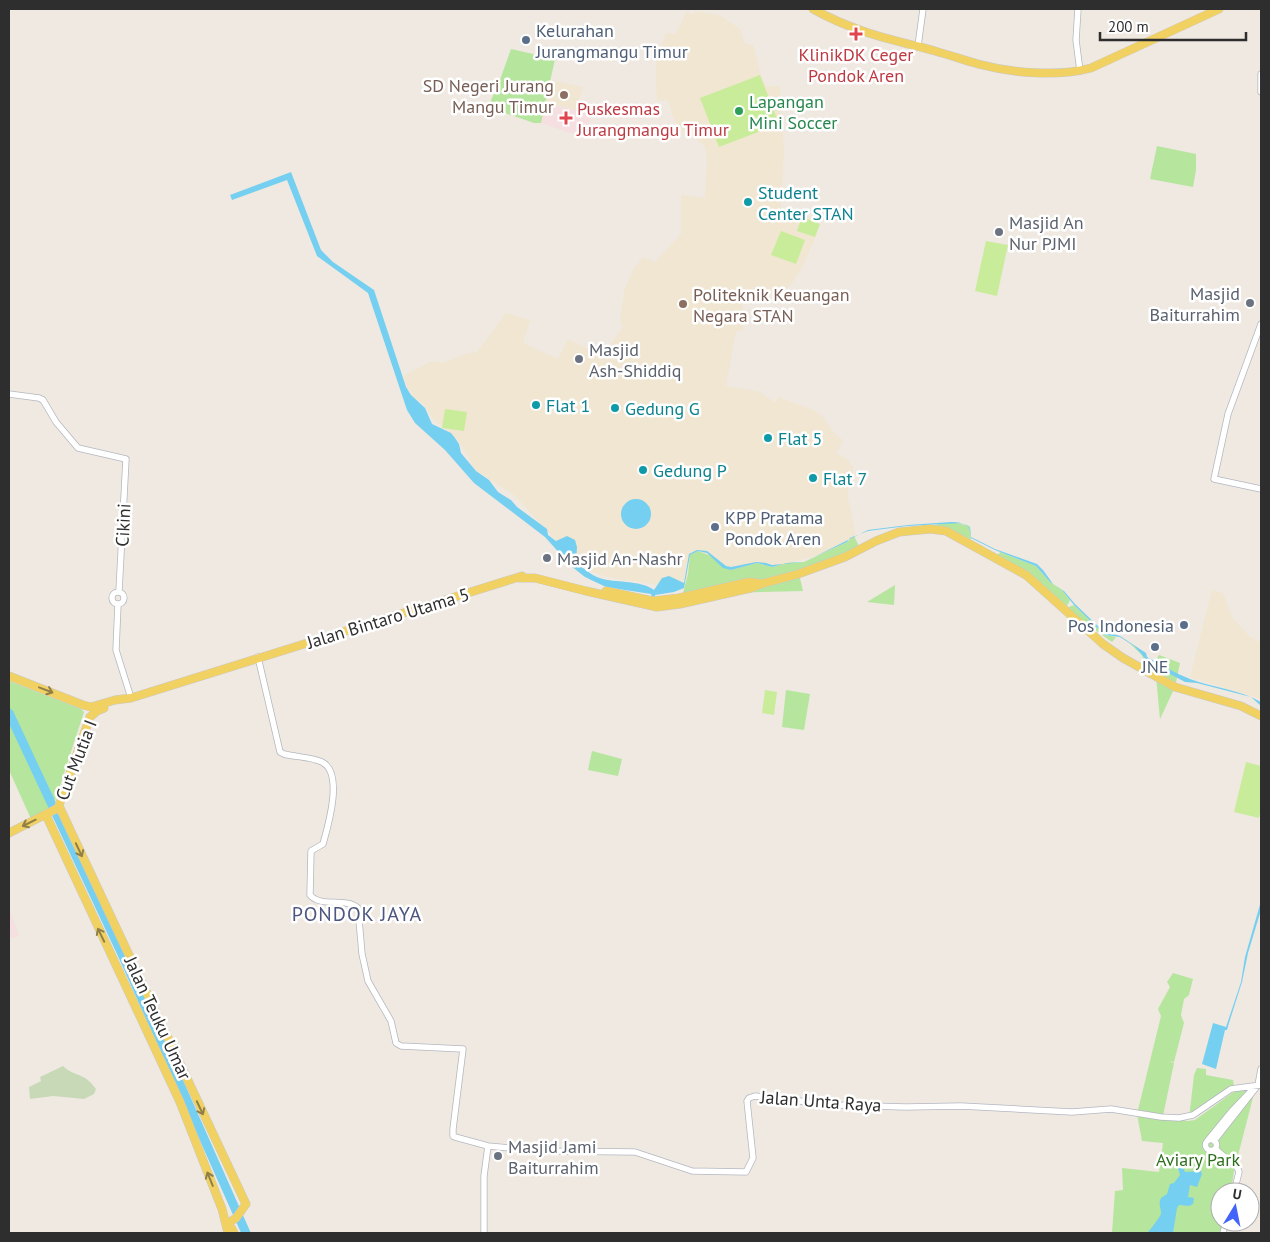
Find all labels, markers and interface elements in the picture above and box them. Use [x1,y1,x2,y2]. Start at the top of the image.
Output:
scale bar [1100,10,1246,42]
text: 200 m [1108,17,1149,36]
place label: Kelurahan Jurangmangu Timur [535,19,688,63]
marker: KlinikDK Ceger Pondok Aren [849,27,863,41]
marker: Kelurahan Jurangmangu Timur [520,34,532,46]
place label: KlinikDK Ceger Pondok Aren [799,43,913,87]
place label: SD Negeri Jurang Mangu Timur [423,74,554,118]
marker: SD Negeri Jurang Mangu Timur [558,89,570,101]
place label: Lapangan Mini Soccer [749,90,837,134]
place label: Puskesmas Jurangmangu Timur [576,97,729,141]
marker: Lapangan Mini Soccer [733,105,745,117]
marker: Puskesmas Jurangmangu Timur [559,111,573,125]
place label: Student Center STAN [758,181,854,225]
marker: Student Center STAN [742,196,754,208]
place label: Masjid An Nur PJMI [1009,211,1084,255]
marker: Masjid An Nur PJMI [993,226,1005,238]
place label: Masjid Baiturrahim [1149,282,1240,326]
place label: Politeknik Keuangan Negara STAN [693,283,850,327]
marker: Masjid Baiturrahim [1244,297,1256,309]
marker: Politeknik Keuangan Negara STAN [677,298,689,310]
place label: Masjid Ash-Shiddiq [589,338,682,382]
marker: Masjid Ash-Shiddiq [573,353,585,365]
place label: Flat 1 [546,394,590,417]
place label: Gedung G [625,397,700,420]
marker: Flat 1 [530,399,542,411]
marker: Gedung G [609,402,621,414]
place label: Flat 5 [778,427,822,450]
marker: Flat 5 [762,432,774,444]
place label: Gedung P [653,459,727,482]
marker: Gedung P [637,464,649,476]
place label: Flat 7 [823,467,867,490]
marker: Flat 7 [807,472,819,484]
street label: Cikini [110,503,136,547]
place label: KPP Pratama Pondok Aren [725,506,823,550]
marker: KPP Pratama Pondok Aren [709,521,721,533]
place label: Masjid An-Nashr [557,547,683,570]
marker: Masjid An-Nashr [541,552,553,564]
street label: Jalan Bintaro Utama 5 [303,582,472,654]
place label: Pos Indonesia [1068,614,1174,637]
marker: Pos Indonesia [1178,619,1190,631]
marker: JNE [1149,641,1161,653]
place label: JNE [1141,655,1169,678]
one-way arrow [38,686,53,696]
street label: Cut Mutia I [50,716,102,804]
one-way arrow [22,819,37,828]
one-way arrow [75,842,85,857]
district label: PONDOK JAYA [292,901,422,927]
one-way arrow [96,928,105,943]
street label: Jalan Teuku Umar [119,952,197,1083]
street label: Jalan Unta Raya [759,1085,882,1117]
one-way arrow [196,1100,206,1115]
place label: Masjid Jami Baiturrahim [508,1135,599,1179]
park label: Aviary Park [1156,1148,1240,1171]
marker: Masjid Jami Baiturrahim [492,1150,504,1162]
one-way arrow [205,1172,214,1187]
north arrow [1210,1182,1260,1232]
text: U [1231,1185,1243,1204]

